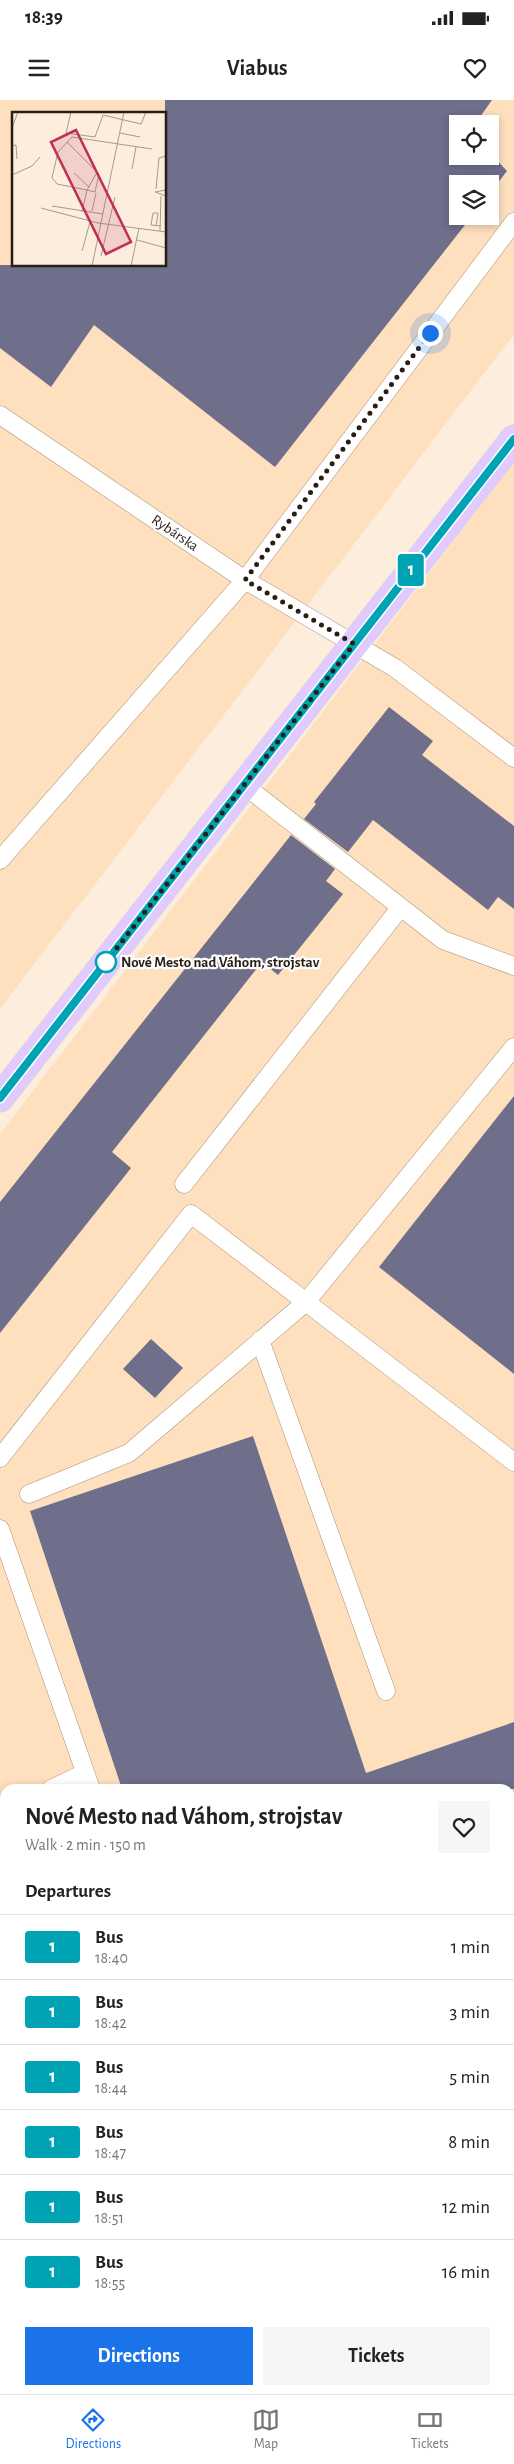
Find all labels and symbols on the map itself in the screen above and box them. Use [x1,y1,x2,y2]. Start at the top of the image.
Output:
inset map [12,112,166,266]
your location [418,321,443,346]
street label: Rybárska [149,512,201,554]
line badge: 1 [395,554,427,586]
marker: Nové Mesto nad Váhom, strojstav [95,951,117,973]
place label: Nové Mesto nad Váhom, strojstav [121,955,320,970]

